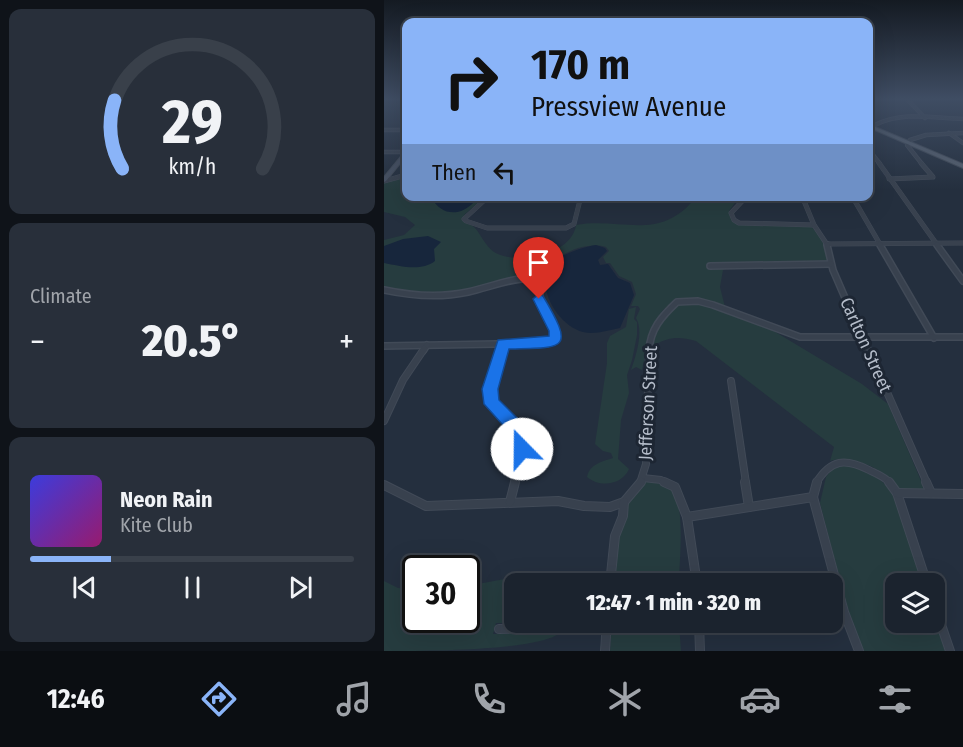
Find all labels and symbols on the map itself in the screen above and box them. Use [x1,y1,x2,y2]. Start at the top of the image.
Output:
pin [513,237,564,299]
street label: Carlton Street [835,294,897,396]
street label: Jefferson Street [634,345,662,461]
position arrow [490,417,554,481]
speed limit sign: 30 [402,555,480,633]

